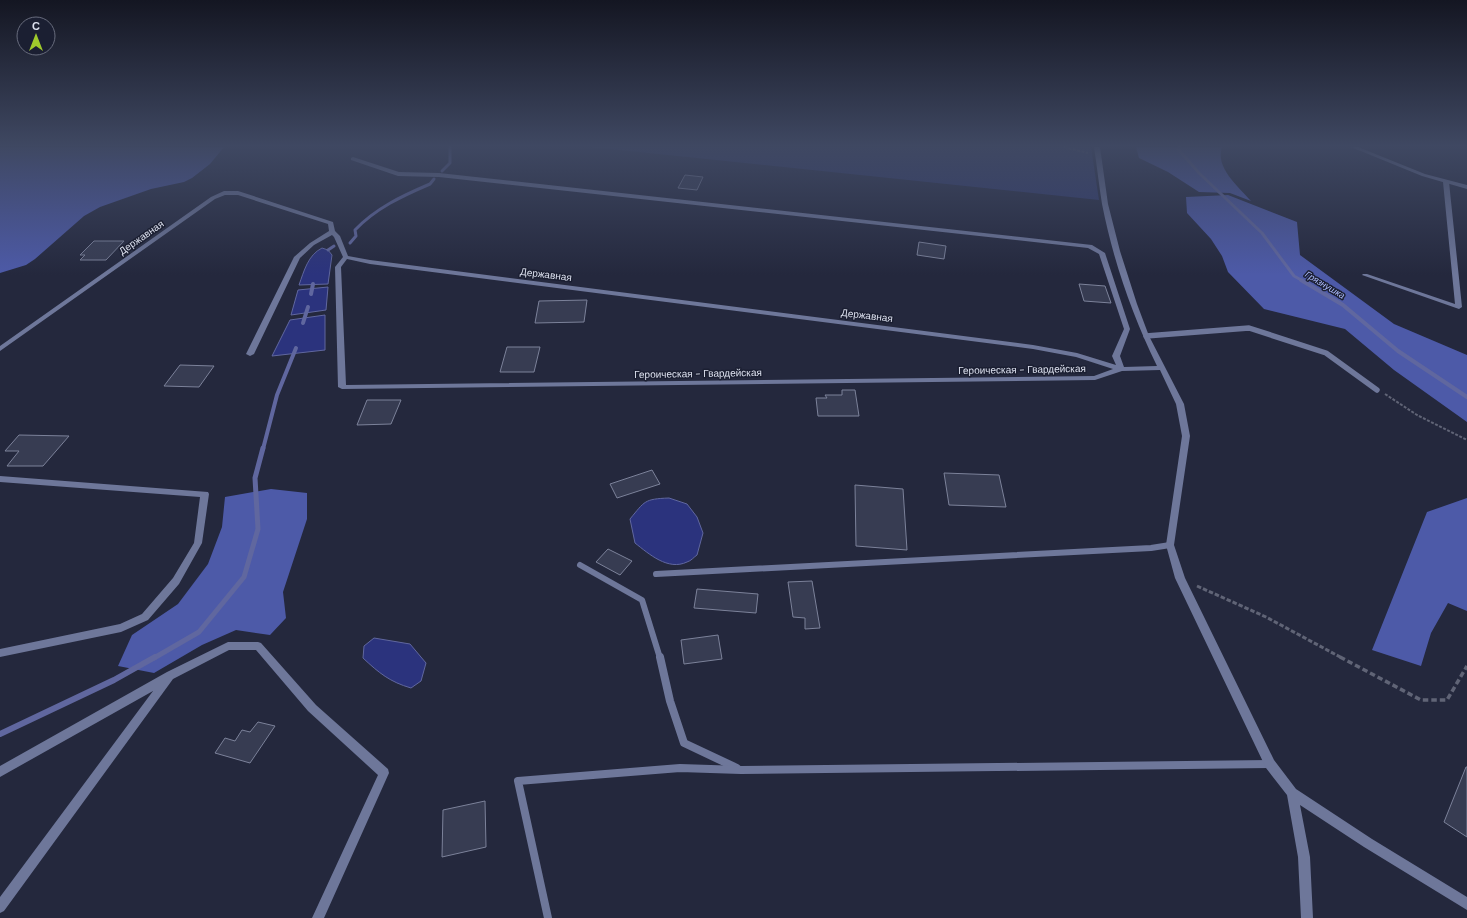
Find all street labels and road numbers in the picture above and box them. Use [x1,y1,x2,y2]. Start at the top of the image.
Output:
street label: Державная [116,217,166,258]
street label: Державная [519,265,573,284]
street label: Державная [840,306,894,325]
street label: Героическая - Гвардейская [958,362,1086,377]
street label: Героическая - Гвардейская [634,366,762,381]

